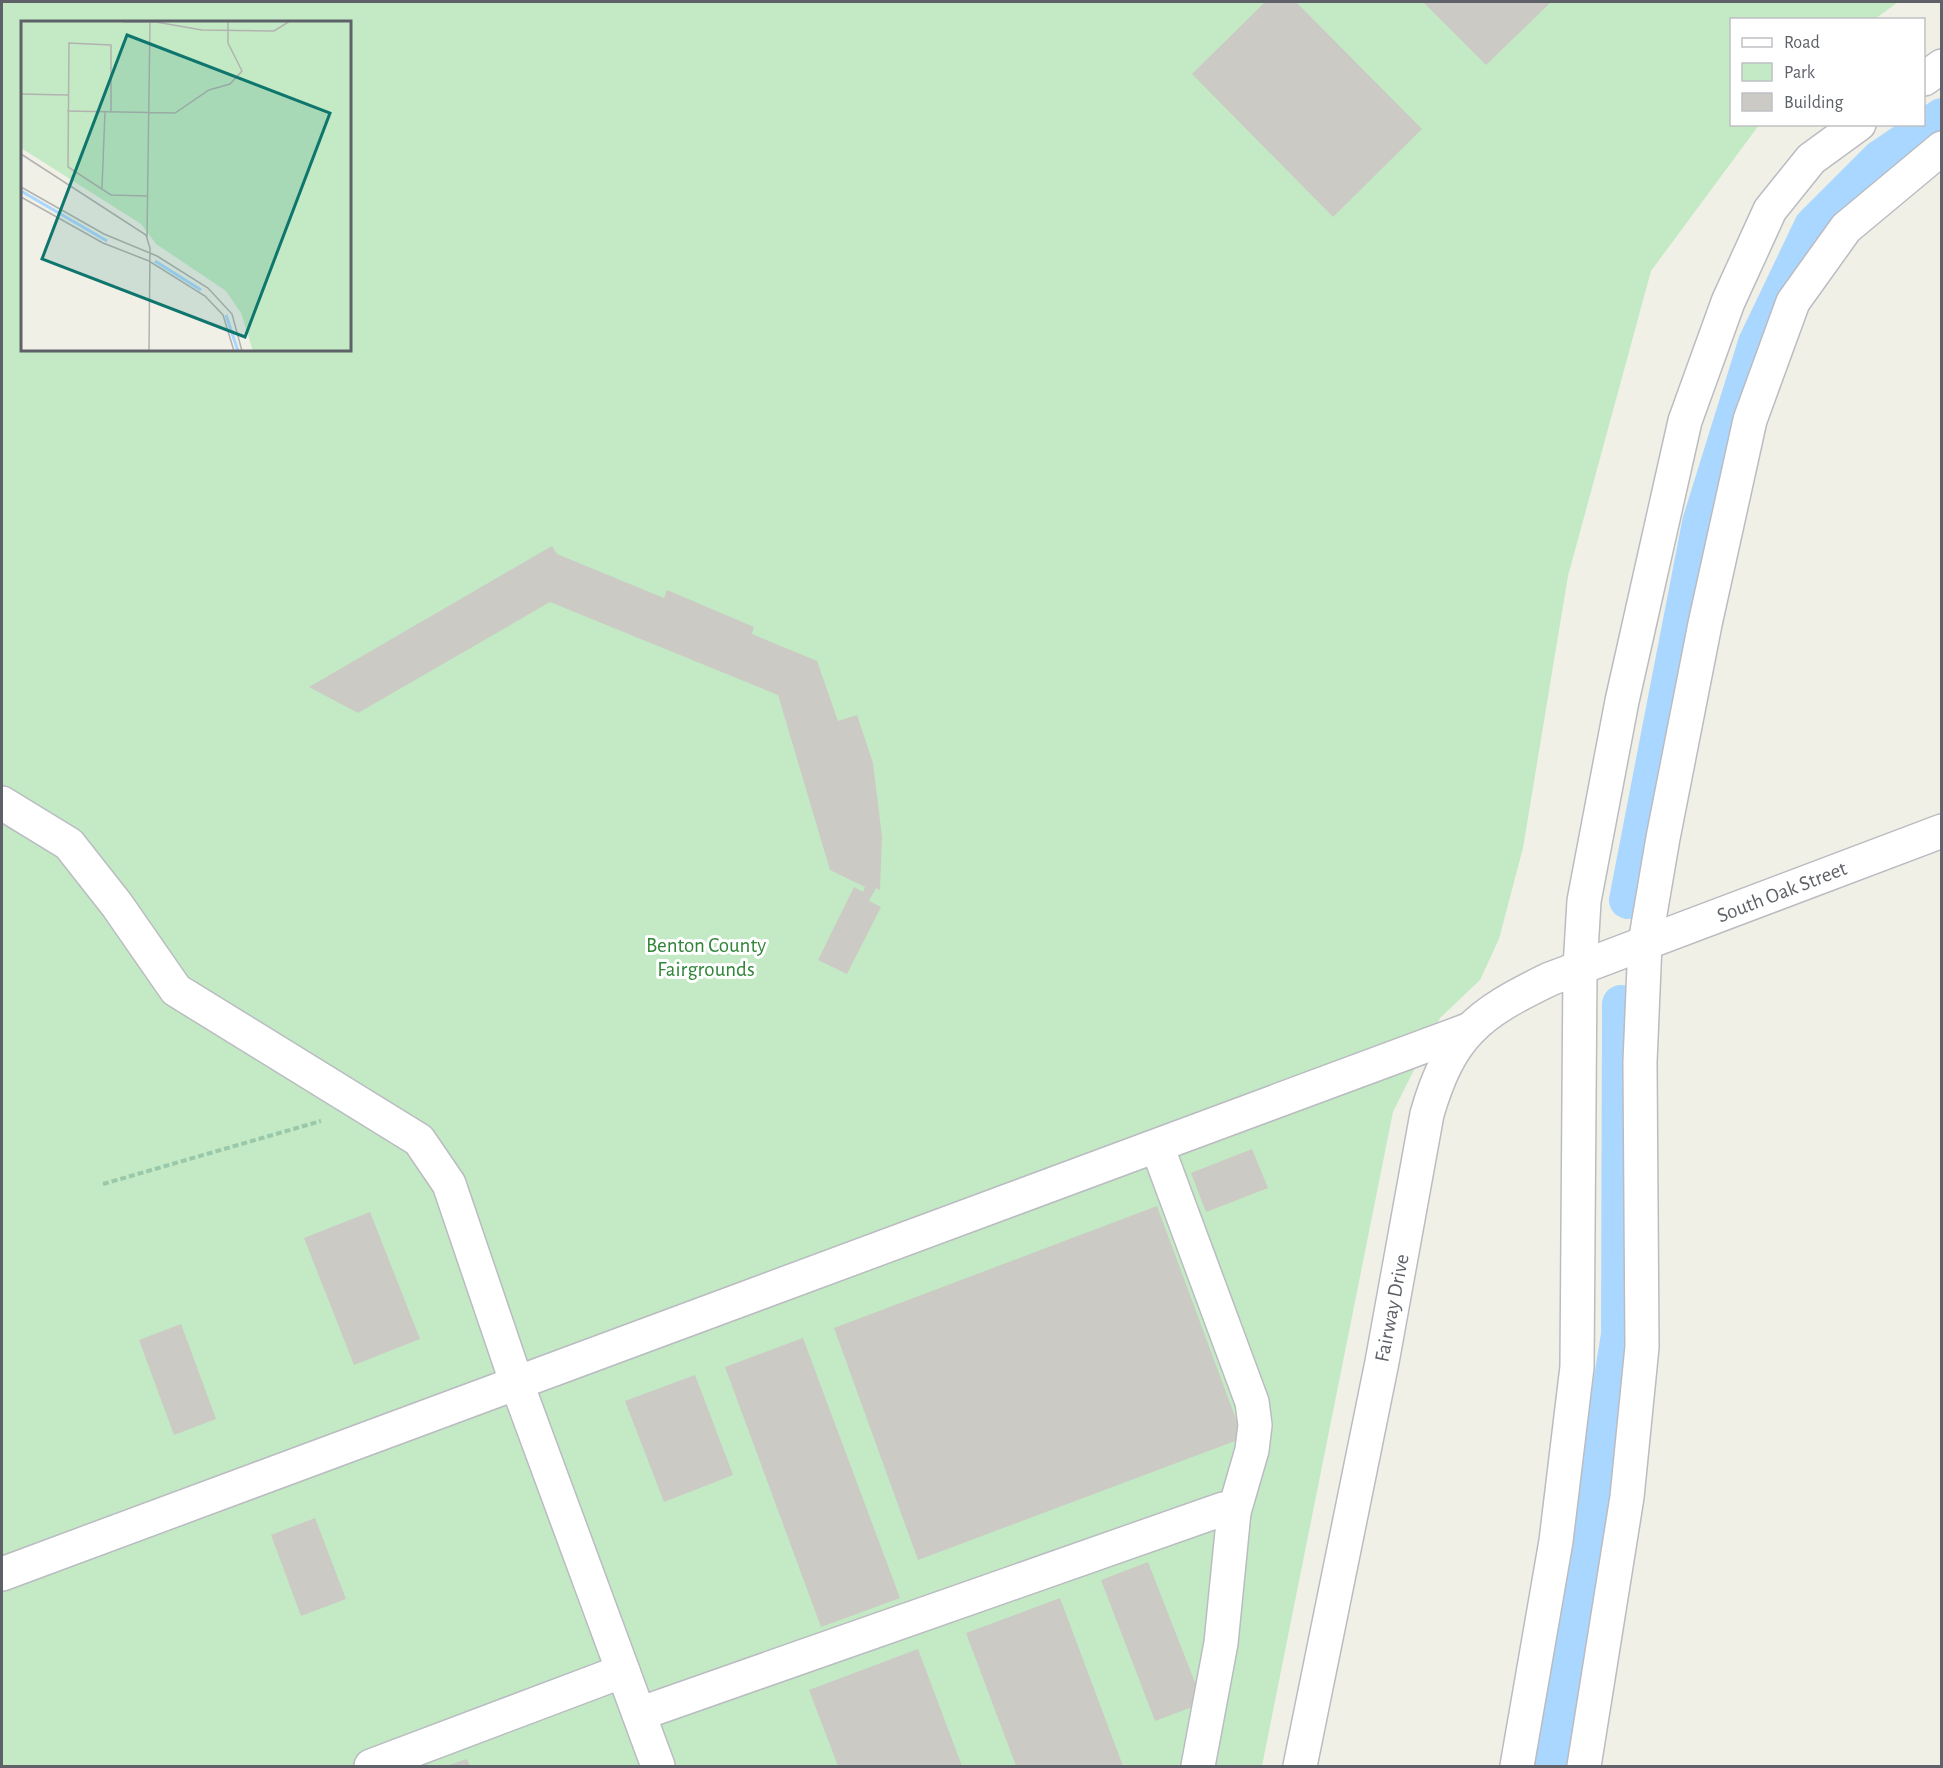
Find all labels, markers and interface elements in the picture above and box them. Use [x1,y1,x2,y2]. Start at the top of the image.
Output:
legend [1730,18,1925,126]
inset map [21,21,351,351]
text: Road [1784,34,1820,52]
text: Park [1784,64,1816,82]
text: Building [1784,94,1844,112]
street label: South Oak Street [1714,858,1850,926]
park label: Benton County Fairgrounds [646,935,766,980]
street label: Fairway Drive [1371,1252,1413,1364]

